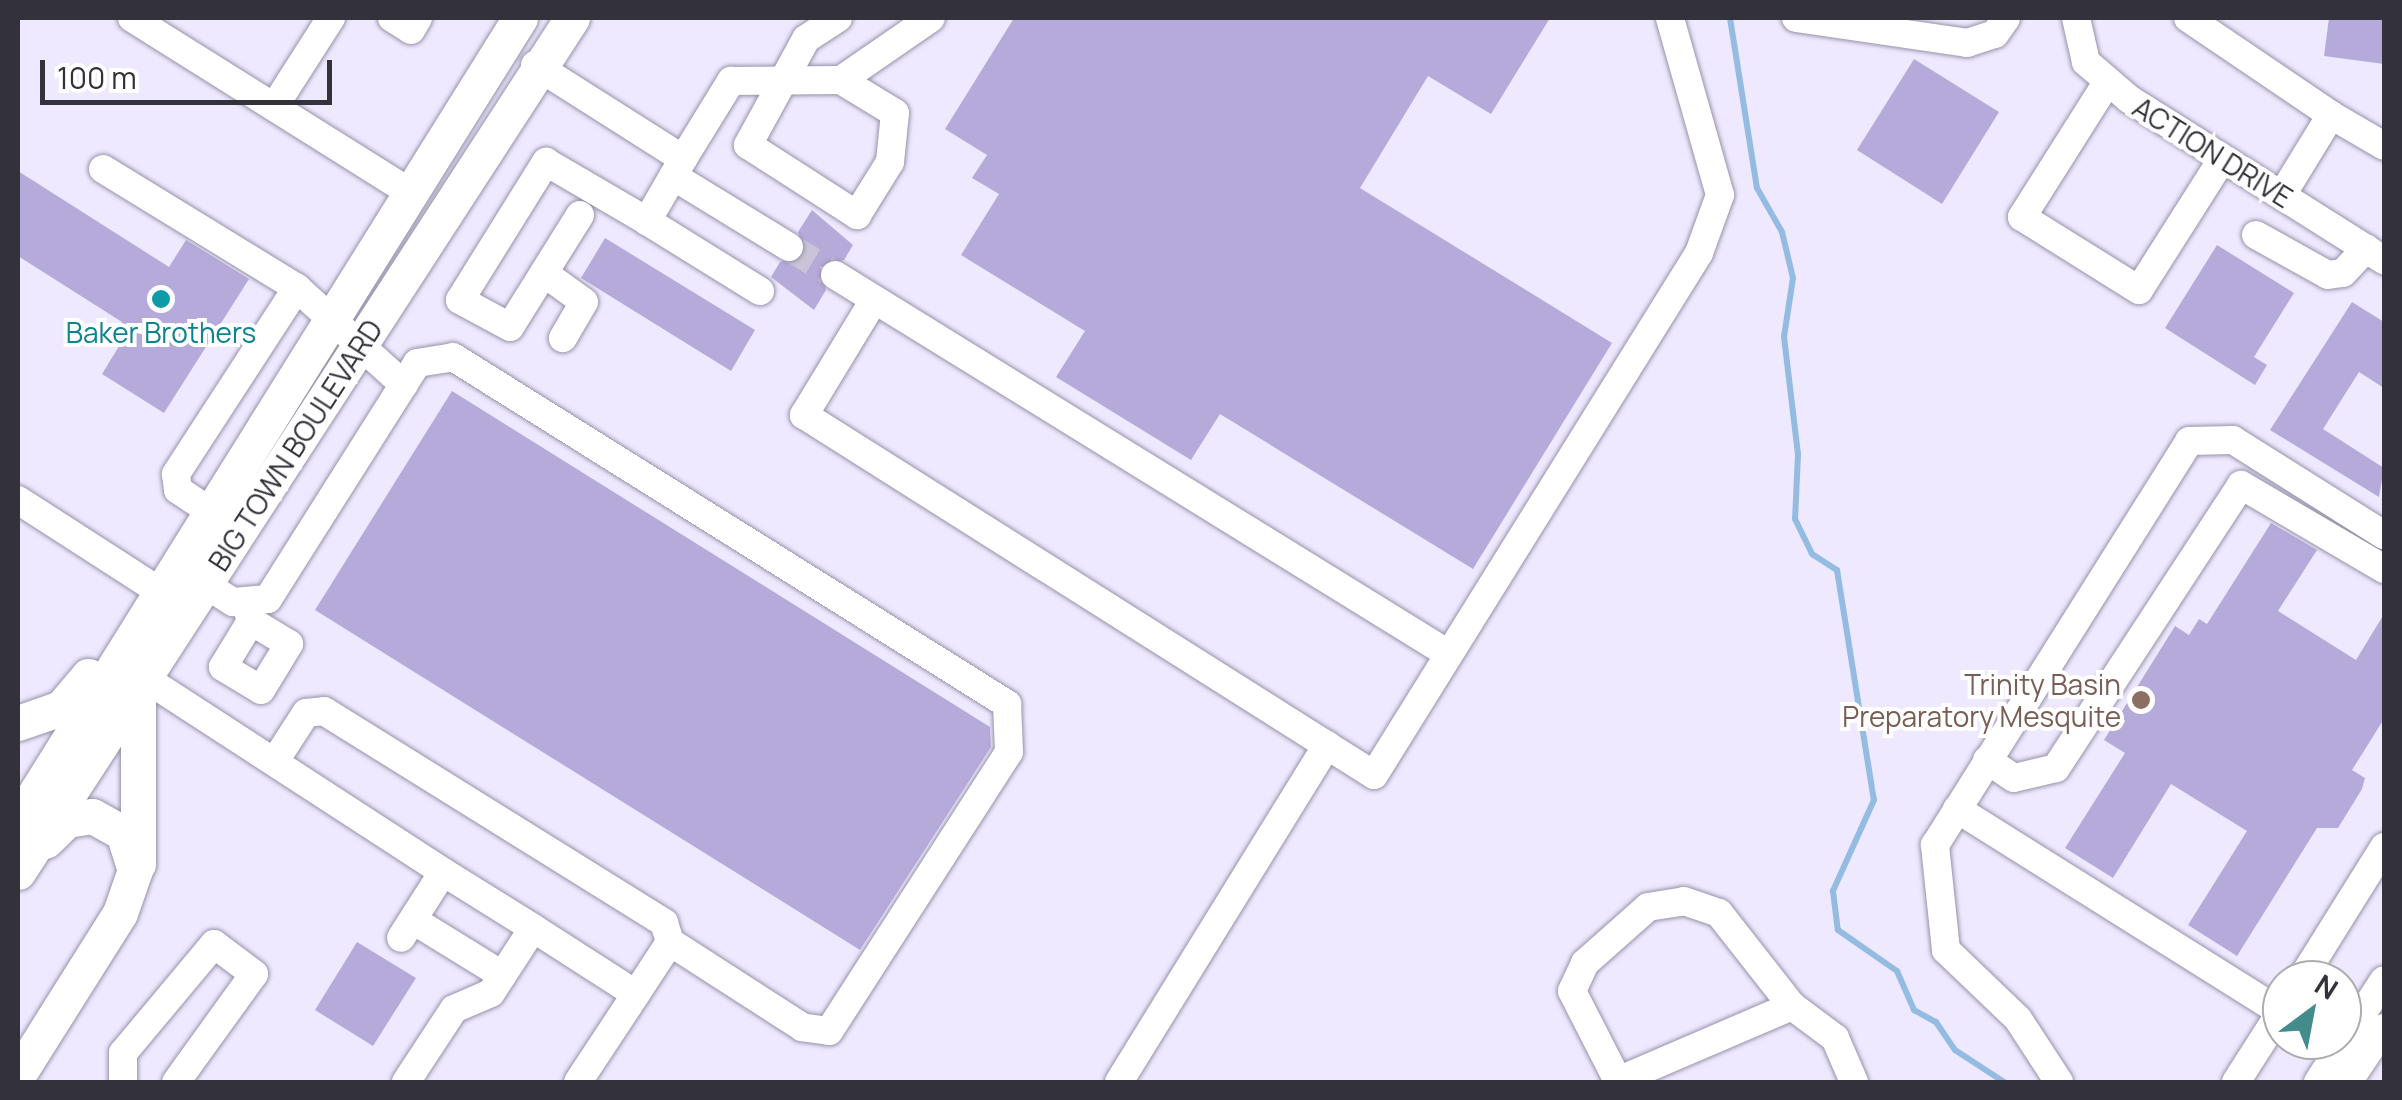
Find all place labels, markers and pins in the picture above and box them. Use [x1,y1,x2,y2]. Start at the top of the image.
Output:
marker: Baker Brothers [150,288,172,310]
place label: Baker Brothers [66,315,256,349]
place label: Trinity Basin Preparatory Mesquite [1842,667,2121,733]
marker: Trinity Basin Preparatory Mesquite [2130,689,2152,711]

